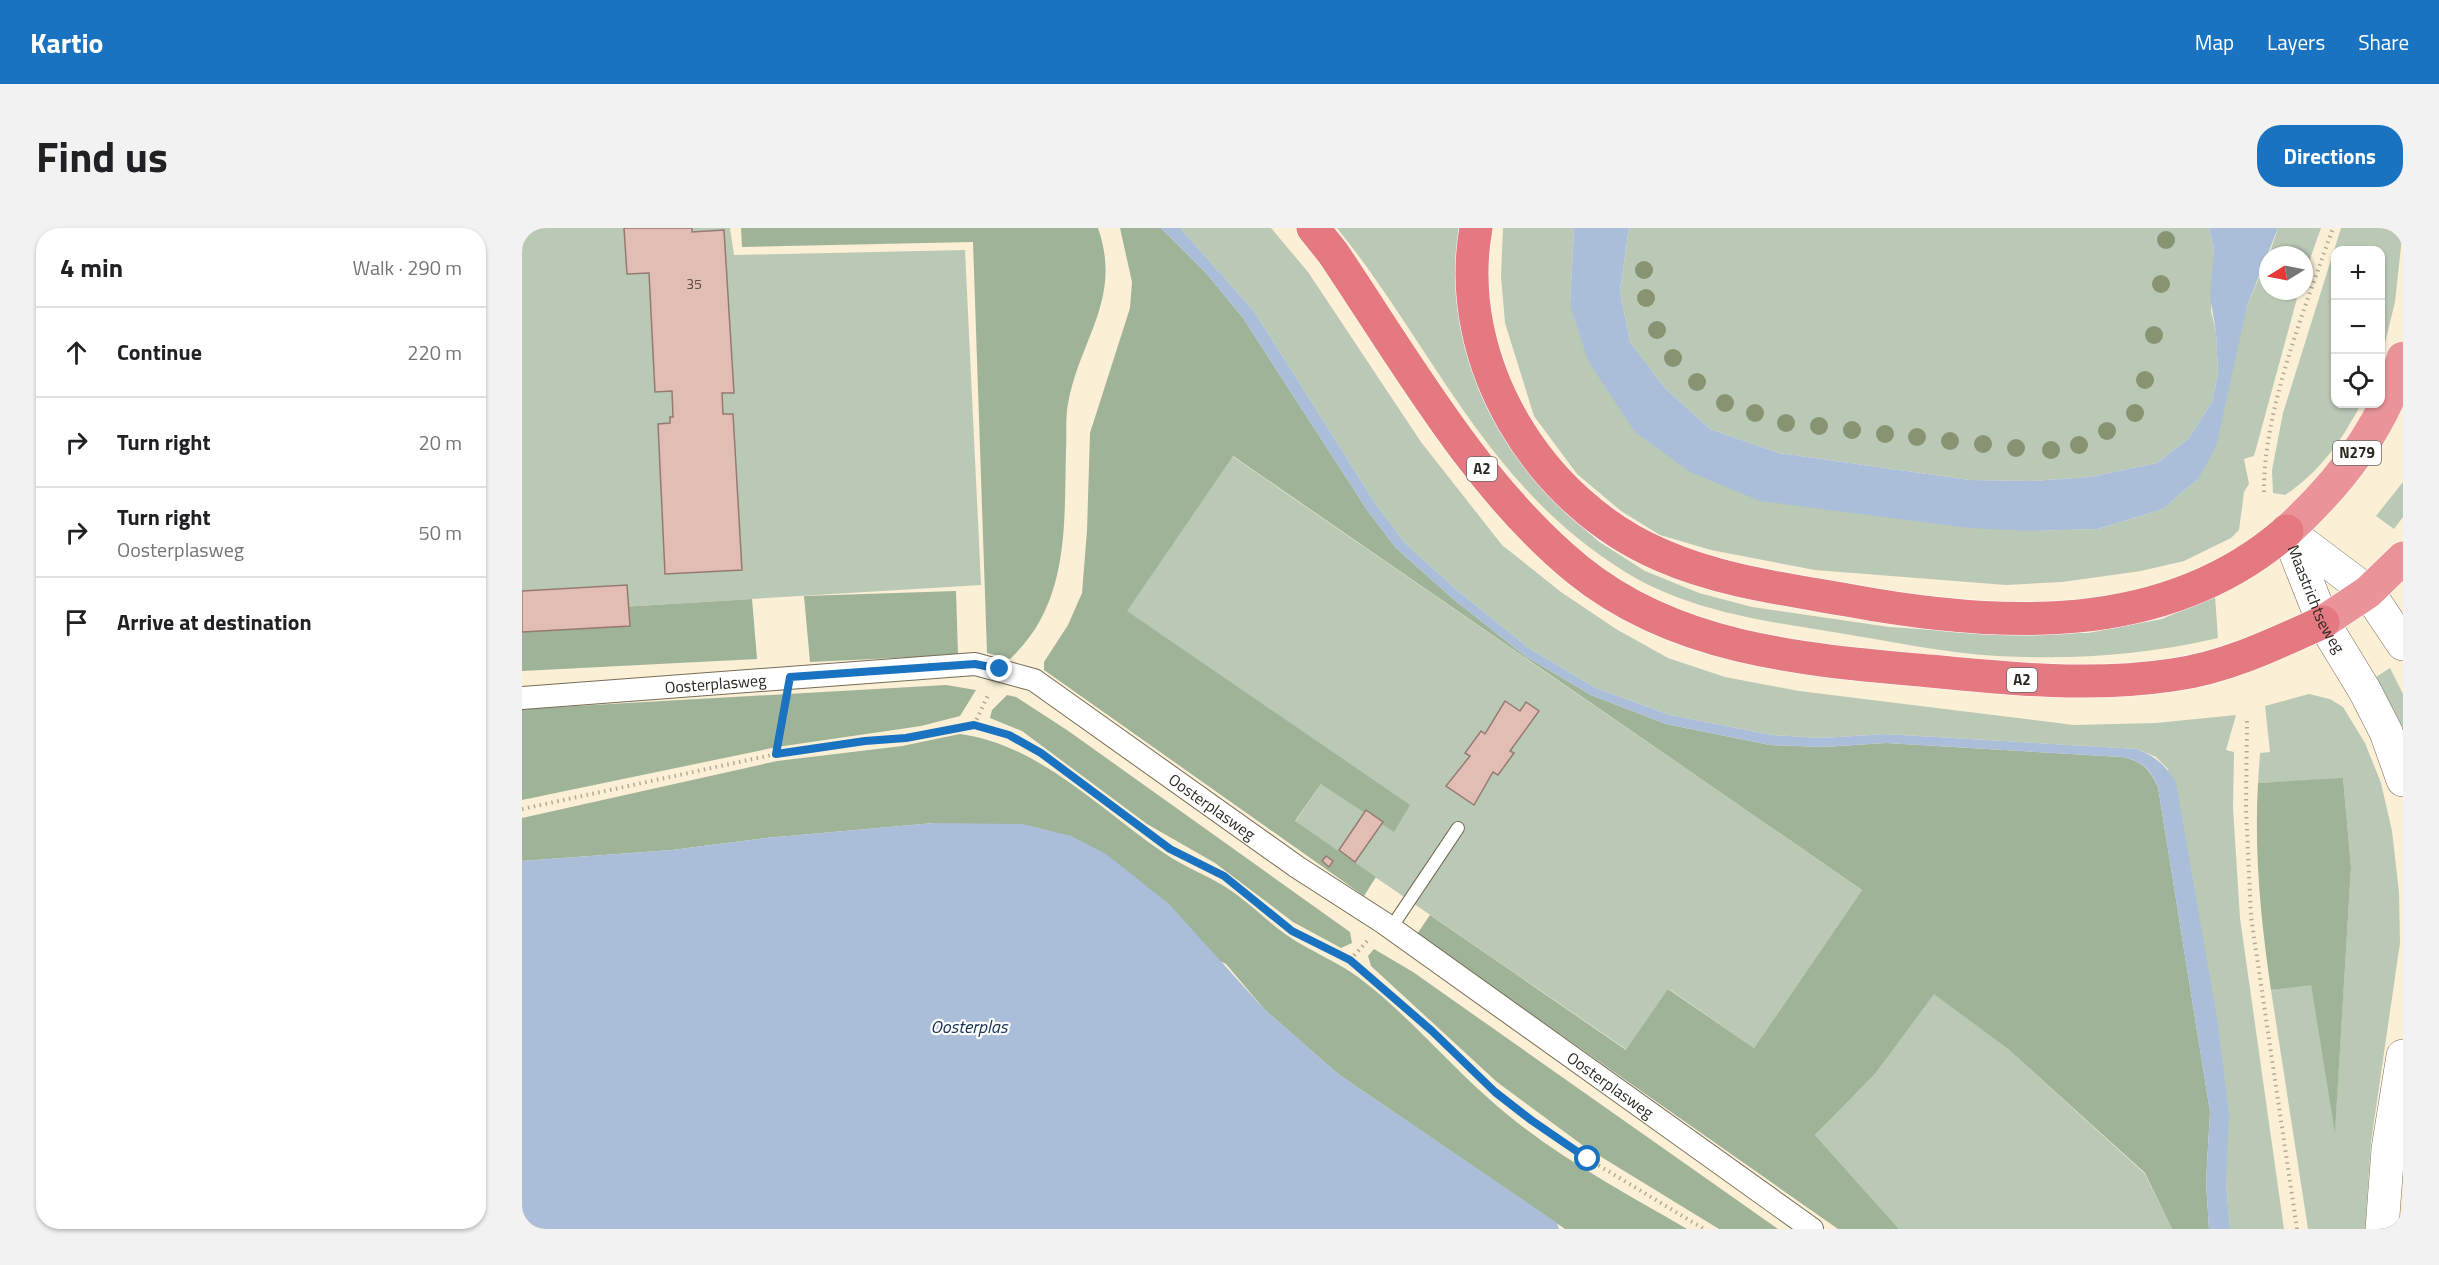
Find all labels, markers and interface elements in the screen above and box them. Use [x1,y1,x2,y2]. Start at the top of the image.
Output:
text: Kartio [30,21,104,64]
text: Map [2195,26,2234,58]
text: Layers [2267,26,2325,58]
text: Share [2358,26,2409,58]
text: Find us [36,124,168,188]
button: Directions [2257,125,2403,187]
north arrow [2259,246,2313,300]
map controls [2331,246,2385,408]
button: + [2331,246,2385,300]
text: 4 min [60,248,123,287]
text: Walk · 290 m [353,252,462,283]
house number: 35 [686,273,702,294]
button: − [2331,300,2385,354]
text: Continue [117,335,202,369]
icon: ahead [60,336,93,369]
text: 220 m [407,337,462,368]
button: locate [2331,354,2385,408]
text: Turn right [117,425,211,459]
icon: right [60,426,93,459]
text: 20 m [418,427,462,458]
road number: N279 [2333,441,2381,465]
road number: A2 [1467,457,1497,481]
text: Turn right [117,500,211,534]
icon: right [60,516,93,549]
text: 50 m [418,517,462,548]
text: Oosterplasweg [117,534,244,565]
street label: Maastrichtseweg [2282,541,2351,658]
text: Arrive at destination [117,605,312,639]
icon: arrive [60,606,93,639]
route end [986,655,1012,681]
street label: Oosterplasweg [664,668,767,699]
road number: A2 [2007,668,2037,692]
street label: Oosterplasweg [1164,767,1261,846]
water label: Oosterplas [930,1013,1009,1040]
street label: Oosterplasweg [1562,1046,1659,1124]
route start [1574,1145,1600,1171]

